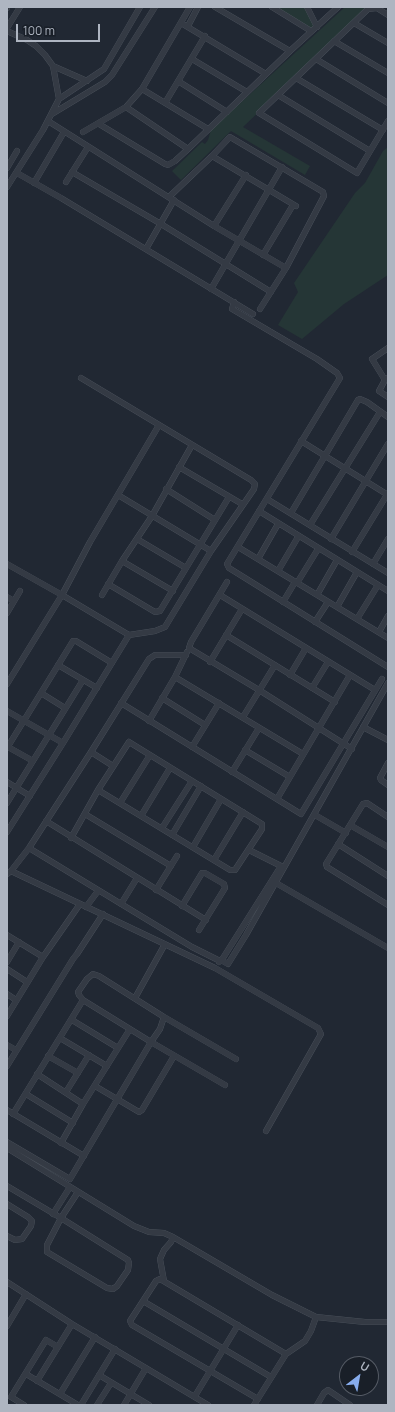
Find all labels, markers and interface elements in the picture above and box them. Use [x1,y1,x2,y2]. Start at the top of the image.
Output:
scale bar [18,16,102,42]
text: 100 m [23,22,55,39]
north arrow [339,1356,379,1396]
text: U [358,1358,372,1375]

